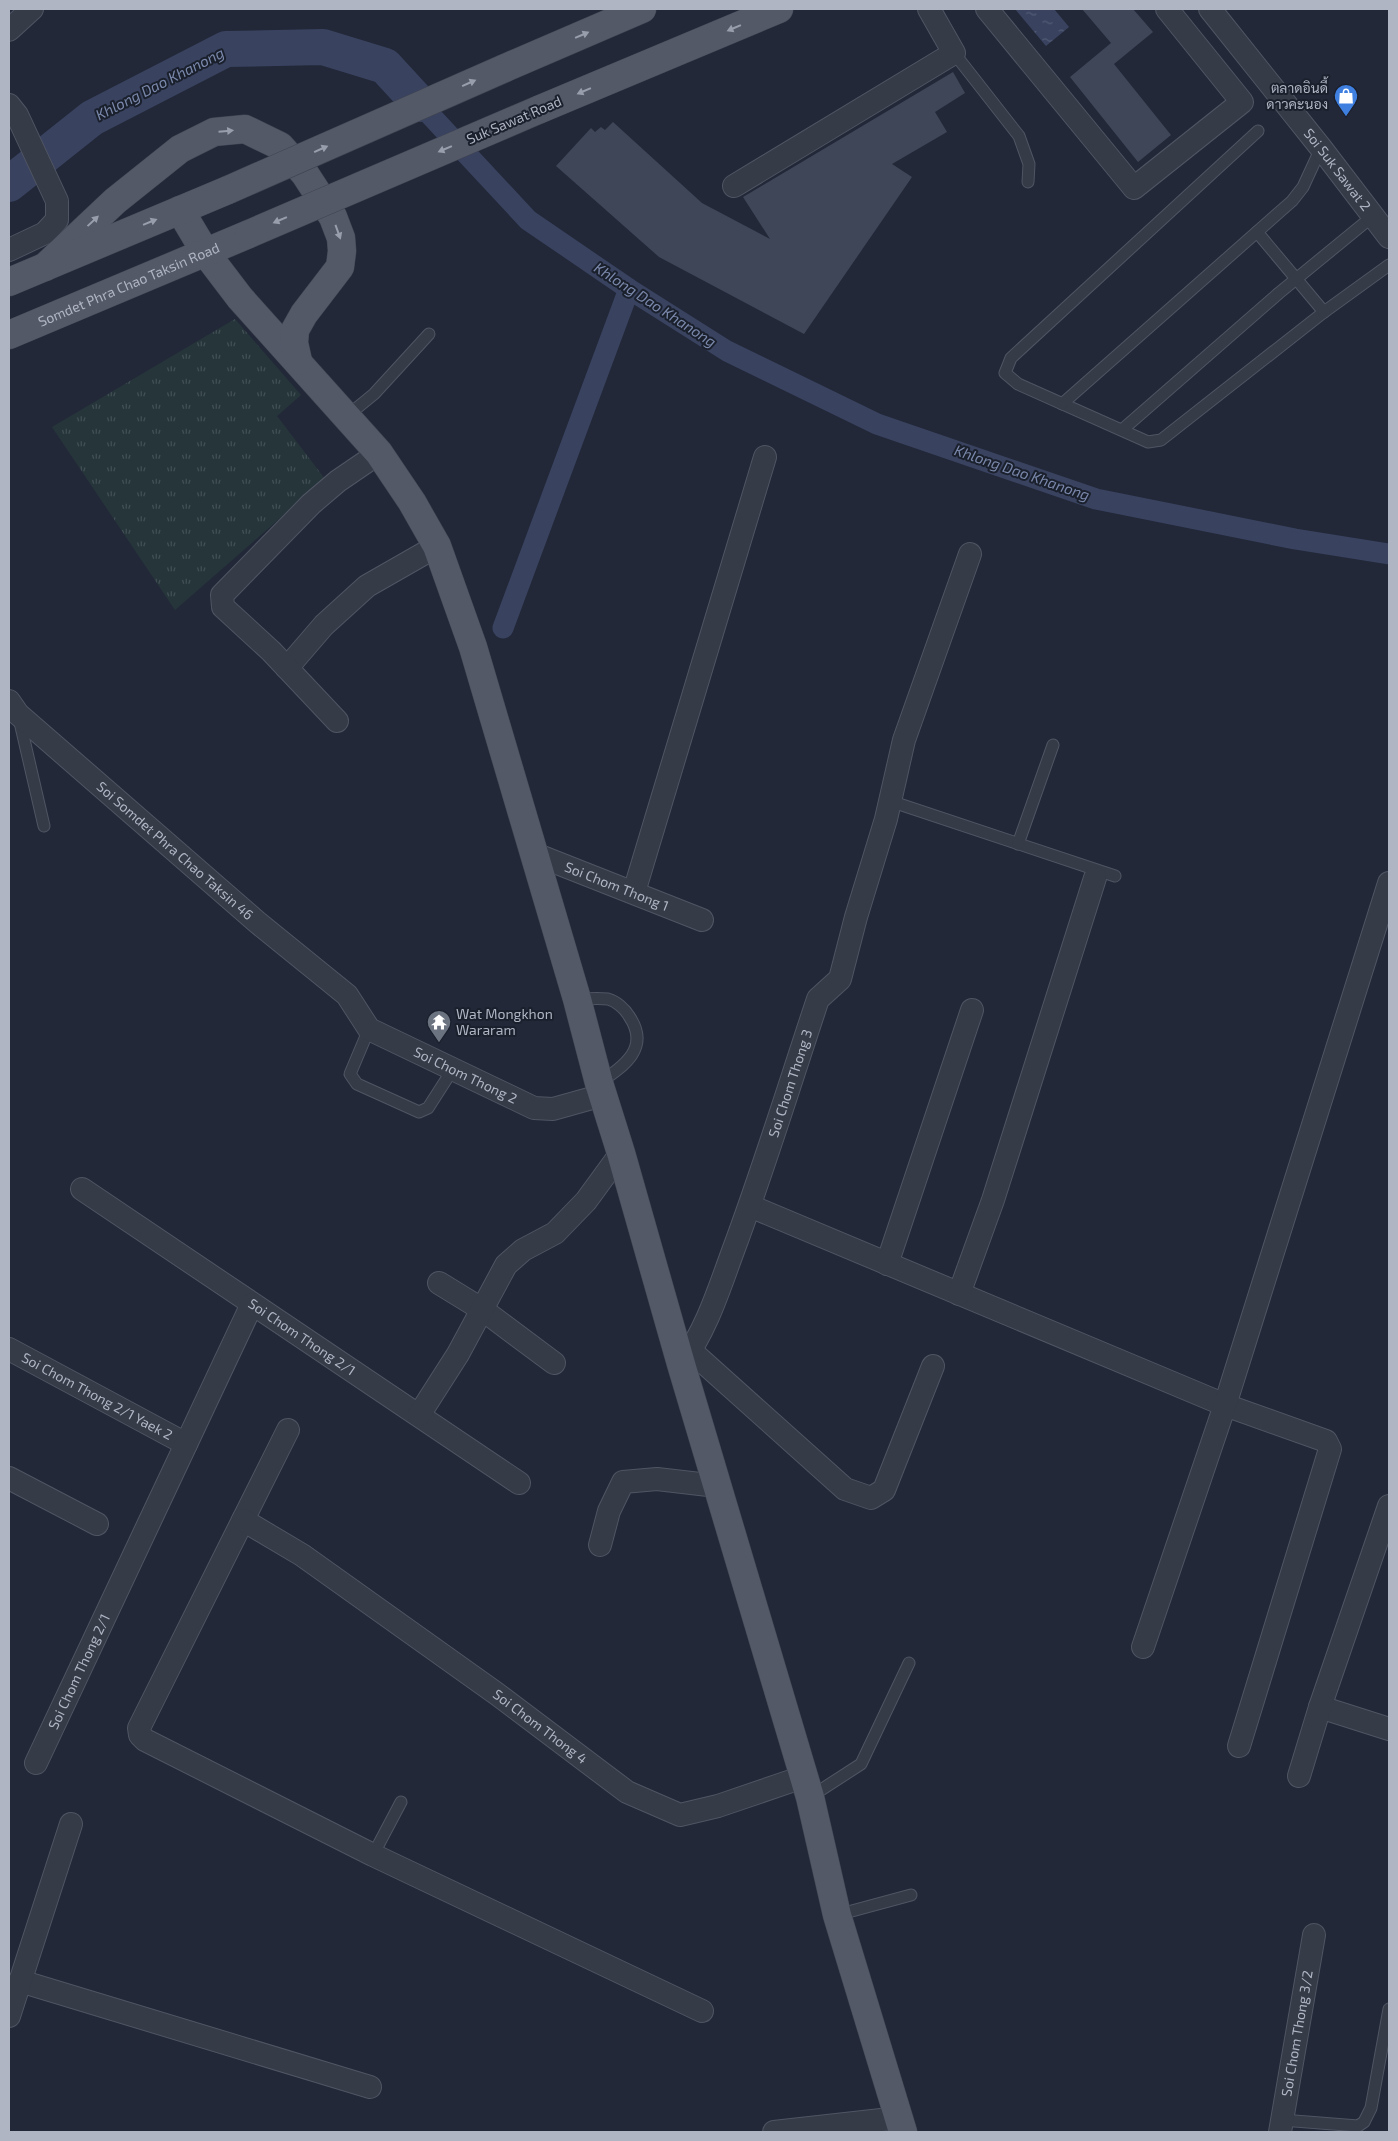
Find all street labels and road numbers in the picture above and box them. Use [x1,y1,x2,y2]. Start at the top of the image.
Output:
street label: Suk Sawat Road [464,92,564,147]
street label: Soi Suk Sawat 2 [1301,125,1375,214]
street label: Somdet Phra Chao Taksin Road [35,238,222,330]
street label: Soi Somdet Phra Chao Taksin 46 [94,778,257,923]
street label: Soi Chom Thong 1 [562,858,671,914]
street label: Soi Chom Thong 3 [764,1027,815,1139]
street label: Soi Chom Thong 2 [411,1043,520,1107]
street label: Soi Chom Thong 2/1 [245,1294,359,1379]
street label: Soi Chom Thong 2/1 Yaek 2 [19,1348,176,1443]
street label: Soi Chom Thong 2/1 [44,1611,113,1732]
street label: Soi Chom Thong 4 [490,1685,591,1767]
street label: Soi Chom Thong 3/2 [1277,1969,1316,2098]

